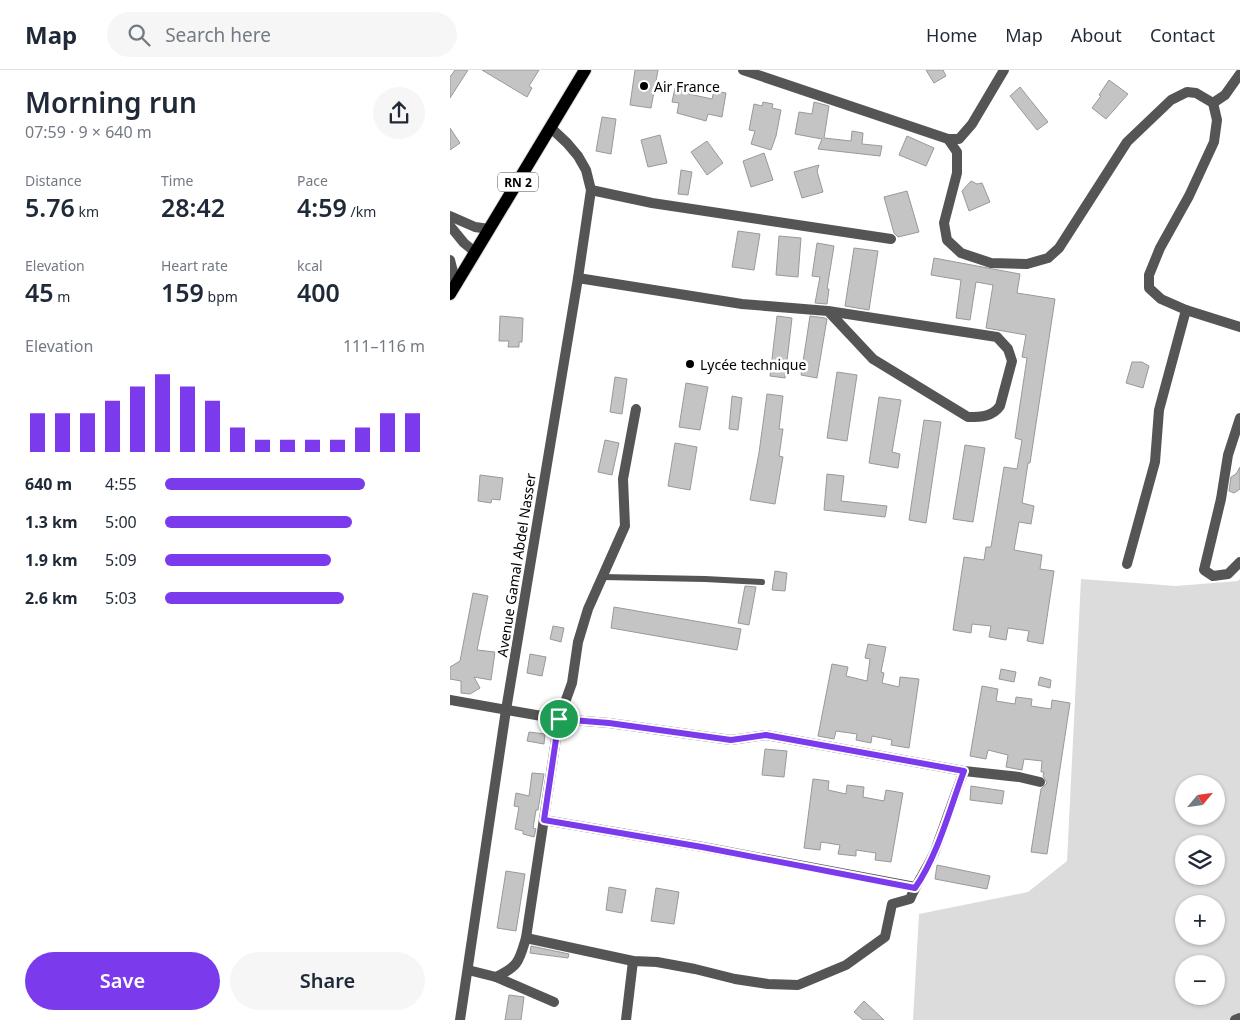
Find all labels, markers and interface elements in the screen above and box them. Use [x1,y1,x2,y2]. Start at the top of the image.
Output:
search box [107,12,457,57]
text: Map [25,18,77,51]
icon: search [125,21,153,49]
text: Search here [165,22,271,48]
text: Home [926,23,977,47]
text: Map [1005,23,1043,47]
text: About [1071,23,1122,47]
text: Contact [1150,23,1215,47]
place label: Air France [654,77,720,96]
marker: Air France [638,80,650,92]
text: Morning run [25,83,197,121]
button: share [373,87,425,139]
text: 07:59 · 9 × 640 m [25,121,152,143]
text: Distance [25,171,82,190]
text: Time [161,171,193,190]
text: Pace [297,171,328,190]
road number: RN 2 [498,172,538,191]
text: 5.76 [25,190,75,224]
text: 28:42 [161,190,225,224]
text: 4:59 [297,190,347,224]
text: km [75,202,99,221]
text: /km [347,202,376,221]
text: Elevation [25,256,85,275]
text: Heart rate [161,256,228,275]
text: kcal [297,256,323,275]
text: 45 [25,275,54,309]
text: 159 [161,275,204,309]
text: 400 [297,275,340,309]
text: m [54,287,70,306]
text: bpm [204,287,238,306]
text: Elevation [25,335,93,357]
text: 111–116 m [343,335,425,357]
place label: Lycée technique [700,355,806,374]
marker: Lycée technique [684,358,696,370]
street label: Avenue Gamal Abdel Nasser [492,471,540,658]
text: 640 m [25,473,72,495]
text: 4:55 [105,473,137,495]
text: 1.3 km [25,511,77,533]
text: 5:00 [105,511,137,533]
text: 1.9 km [25,549,77,571]
text: 5:09 [105,549,137,571]
text: 2.6 km [25,587,77,609]
text: 5:03 [105,587,137,609]
pin [538,698,580,740]
icon: arrive [545,705,573,733]
north arrow [1175,775,1225,825]
map controls [1175,775,1225,1005]
button: layers [1175,835,1225,885]
button: + [1175,895,1225,945]
button: Save [25,952,220,1010]
button: Share [230,952,425,1010]
button: − [1175,955,1225,1005]

